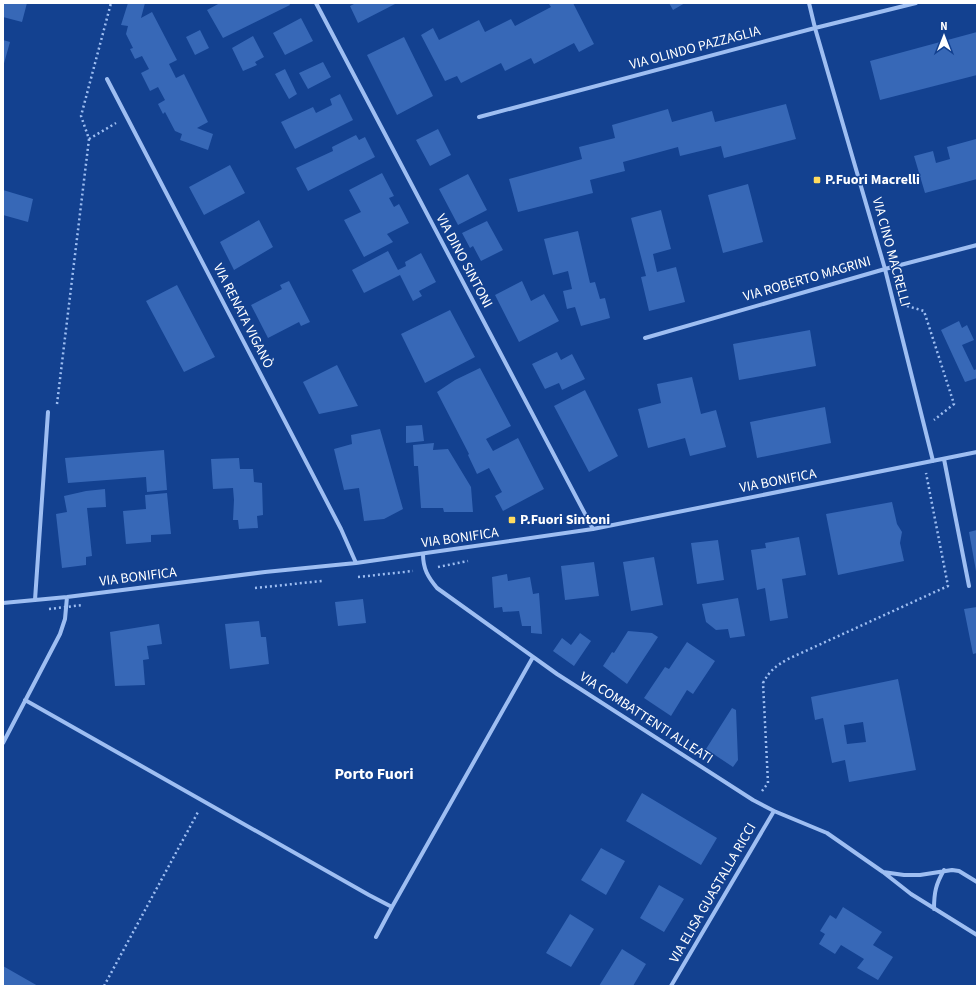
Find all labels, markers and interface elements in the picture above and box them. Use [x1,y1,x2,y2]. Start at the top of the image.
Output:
north arrow [924,16,964,56]
text: N [940,19,948,34]
street label: VIA OLINDO PAZZAGLIA [627,21,763,75]
place label: P.Fuori Macrelli [825,170,920,190]
marker: P.Fuori Macrelli [812,175,822,185]
street label: VIA CINO MACRELLI [867,195,915,309]
street label: VIA DINO SINTONI [431,210,497,312]
street label: VIA ROBERTO MAGRINI [741,251,873,307]
street label: VIA RENATA VIGANÒ [208,260,278,372]
street label: VIA BONIFICA [738,464,818,498]
place label: P.Fuori Sintoni [520,510,610,530]
marker: P.Fuori Sintoni [507,515,517,525]
street label: VIA BONIFICA [420,523,500,553]
street label: VIA BONIFICA [98,562,178,592]
street label: VIA COMBATTENTI ALLEATI [575,667,717,769]
district label: Porto Fuori [334,763,414,785]
street label: VIA ELISA GUASTALLA RICCI [665,819,761,967]

